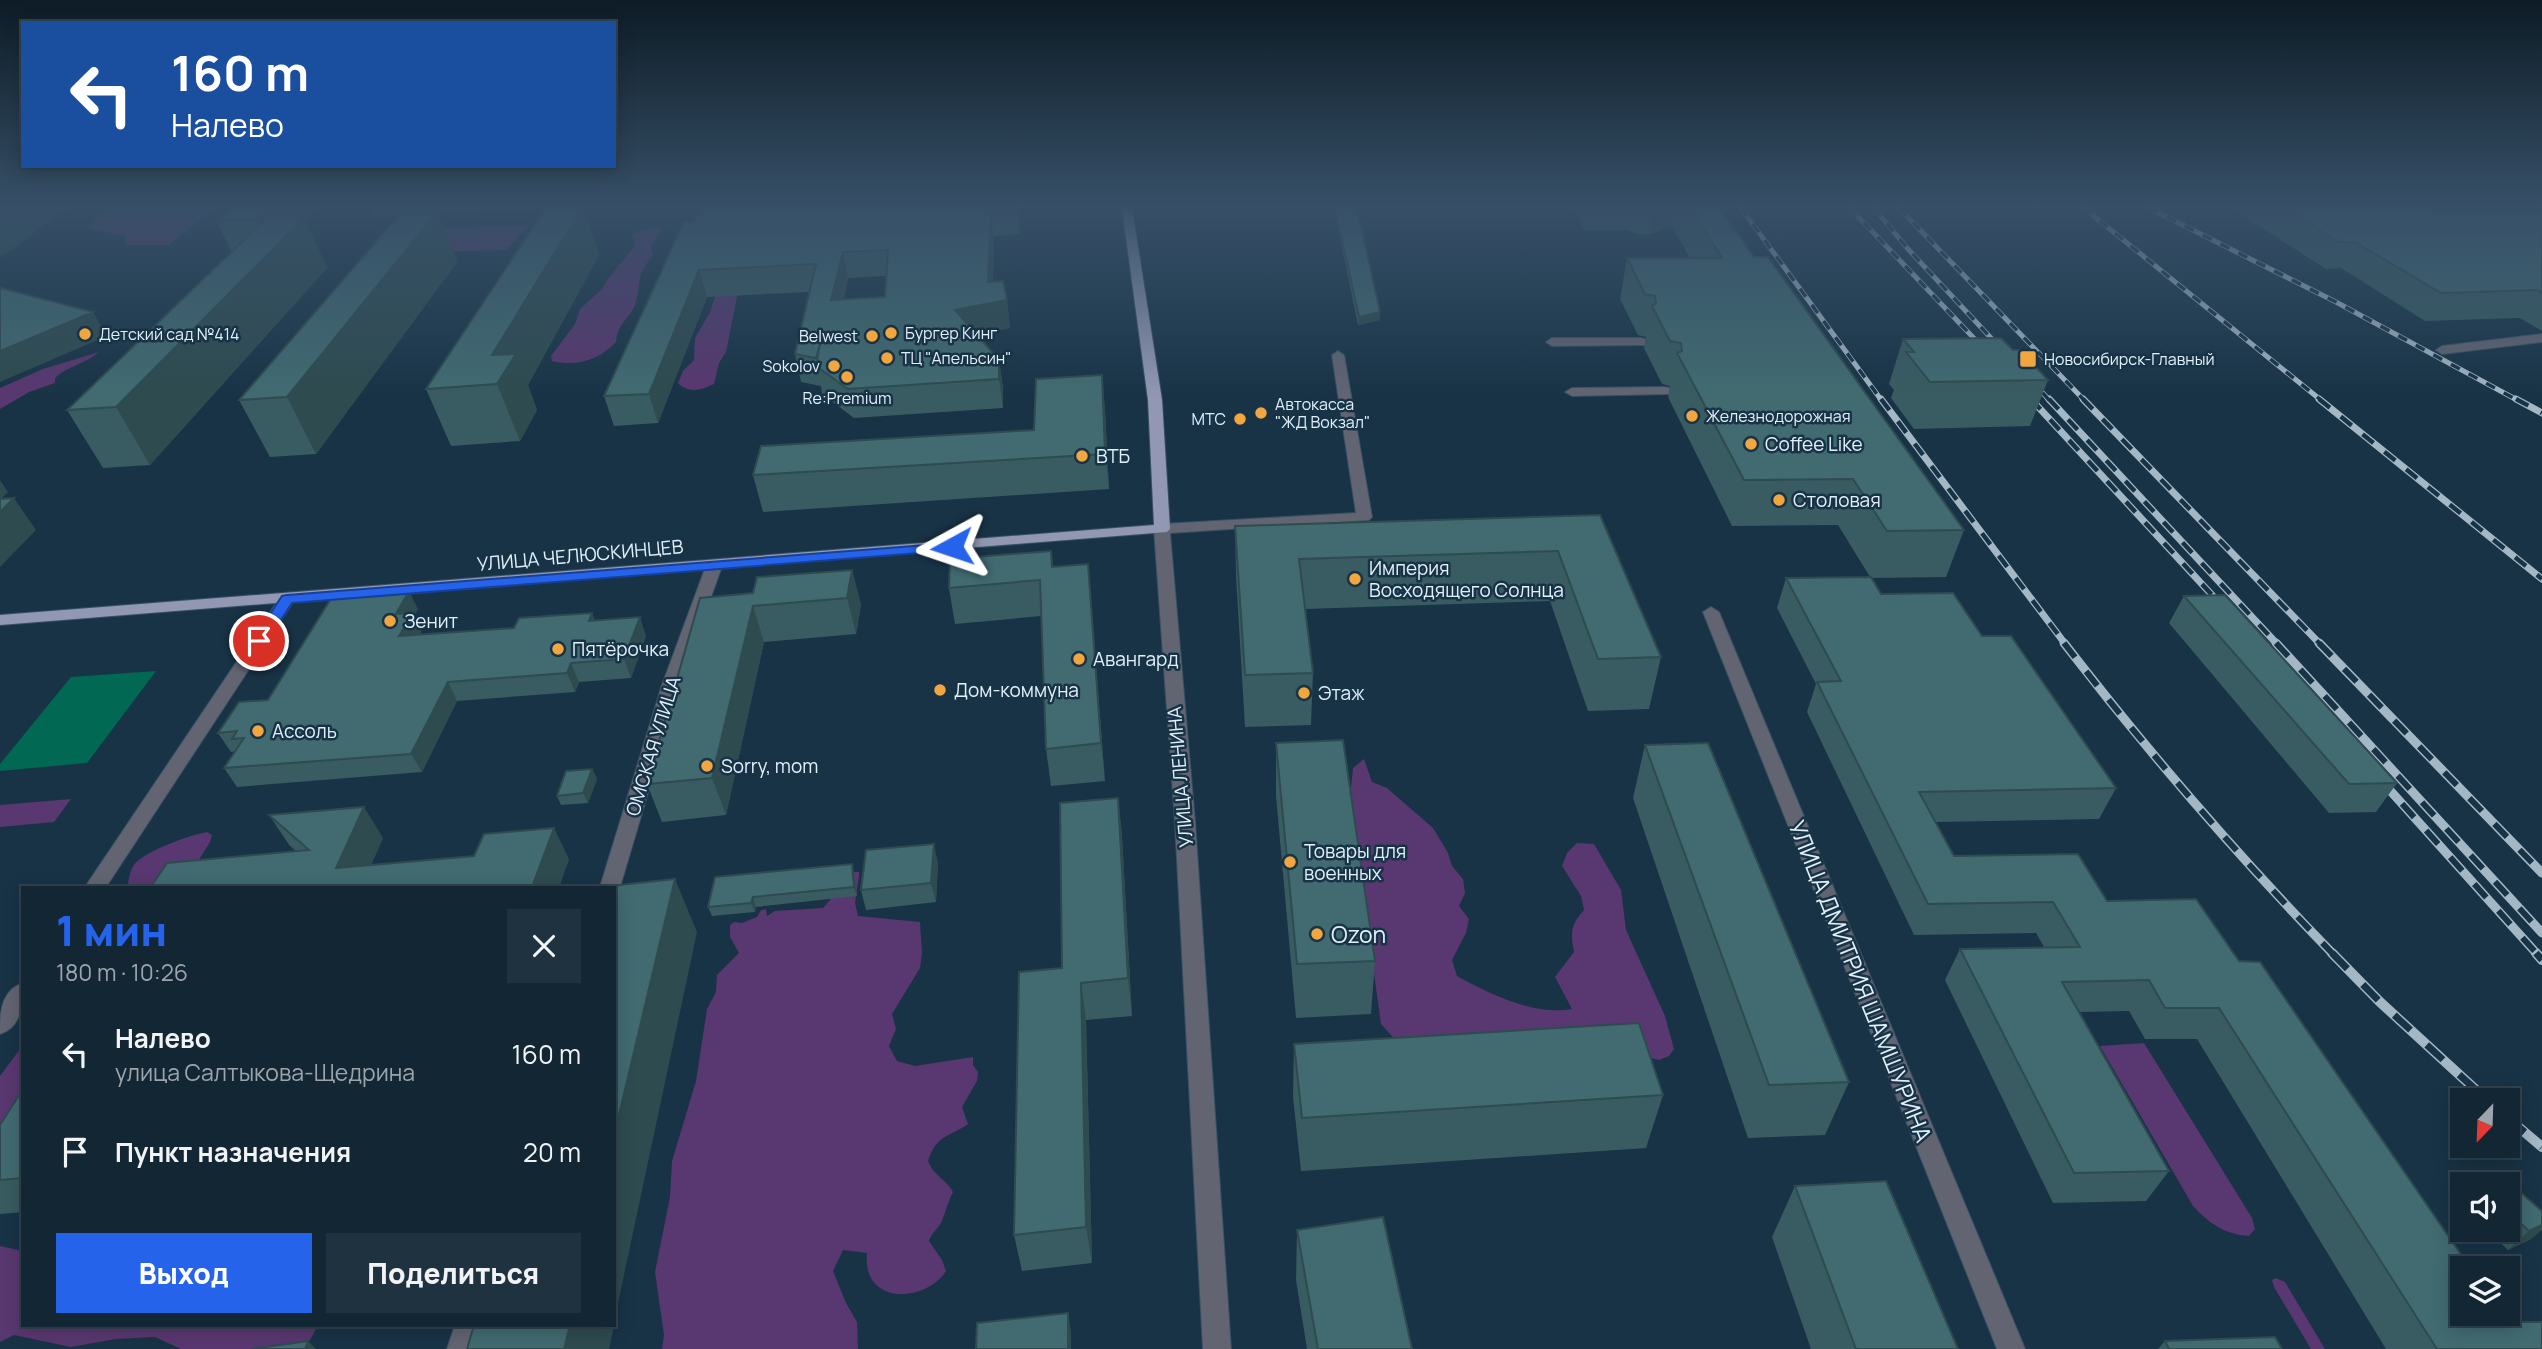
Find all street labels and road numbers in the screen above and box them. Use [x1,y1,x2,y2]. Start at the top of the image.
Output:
street label: УЛИЦА ЧЕЛЮСКИНЦЕВ [476,533,685,577]
street label: ОМСКАЯ УЛИЦА [619,673,687,819]
street label: УЛИЦА ЛЕНИНА [1161,705,1199,849]
street label: УЛИЦА ДМИТРИЯ ШАМШУРИНА [1782,815,1941,1147]

